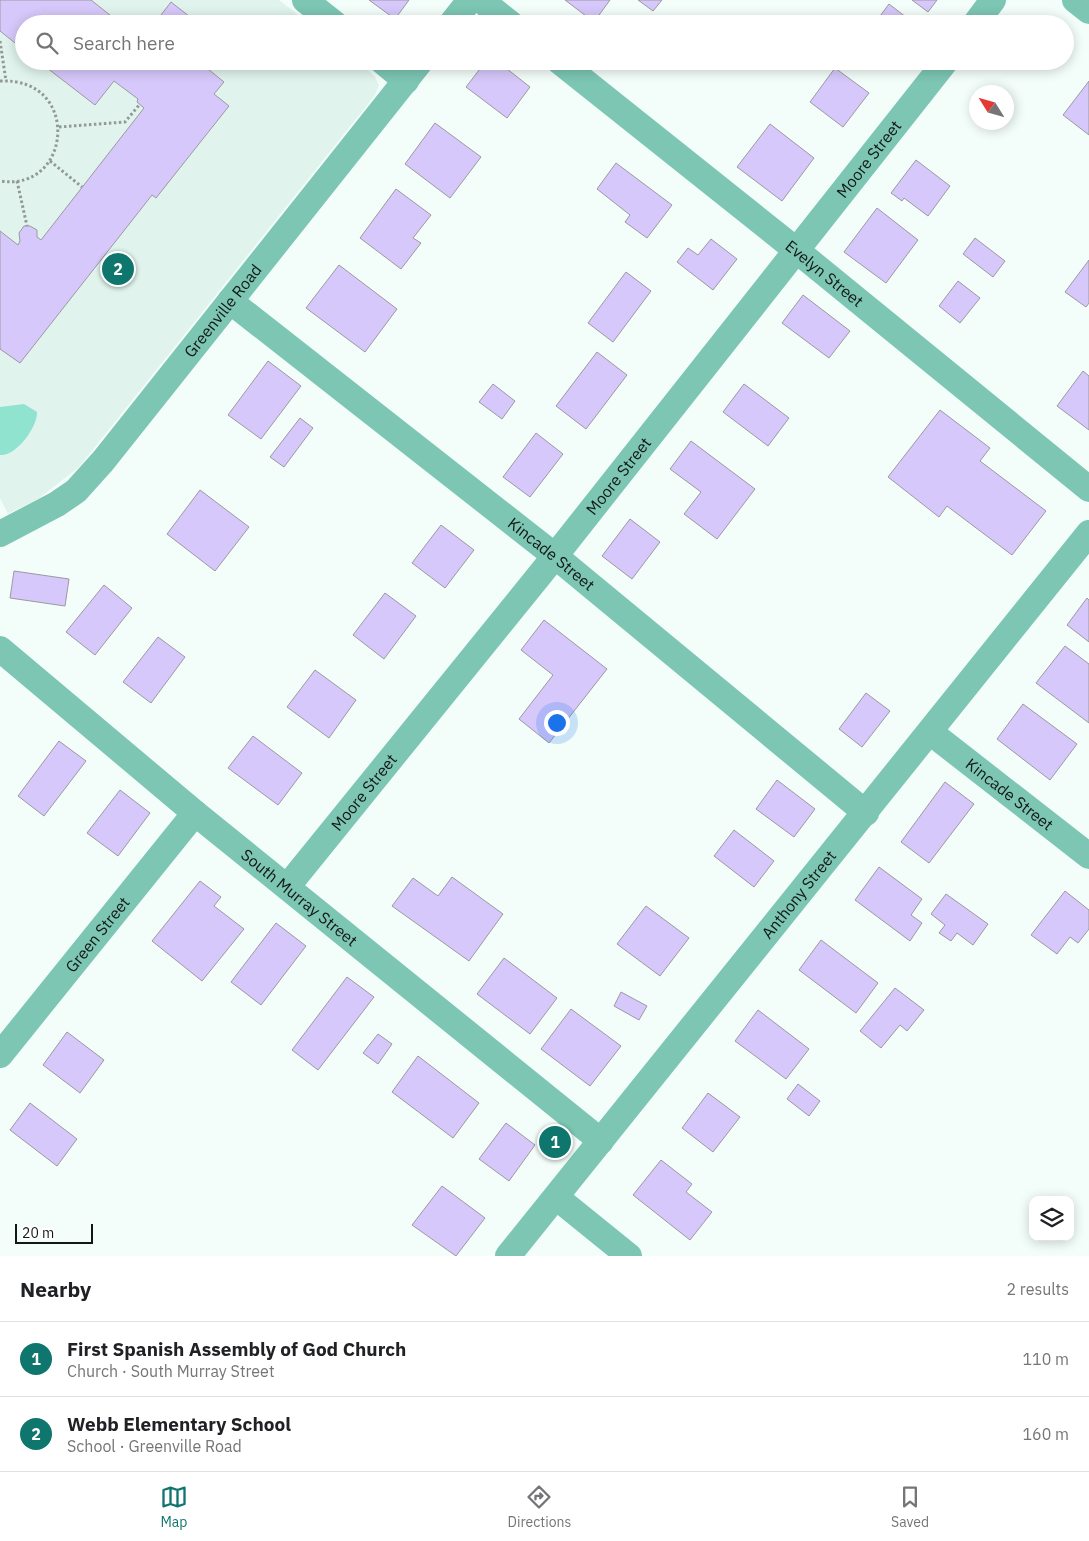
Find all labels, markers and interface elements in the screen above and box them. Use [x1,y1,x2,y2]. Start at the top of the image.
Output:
search box [15,15,1074,70]
icon: search [33,29,61,57]
text: Search here [73,31,175,55]
north arrow [969,85,1014,130]
street label: Moore Street [832,116,905,202]
street label: Evelyn Street [782,236,868,311]
pin: 2 [102,250,134,288]
street label: Greenville Road [179,260,266,361]
street label: Moore Street [582,433,655,519]
street label: Kincade Street [504,513,599,595]
your location [544,710,570,736]
street label: Moore Street [327,750,401,835]
street label: Kincade Street [962,754,1057,834]
street label: South Murray Street [237,844,362,950]
street label: Anthony Street [757,846,840,943]
street label: Green Street [61,892,134,976]
pin: 1 [539,1123,571,1161]
map controls [1029,1196,1074,1241]
button: layers [1029,1196,1074,1241]
scale bar [15,1221,92,1244]
text: 20 m [22,1224,54,1242]
text: Nearby [20,1275,91,1303]
text: 2 results [1006,1279,1069,1299]
text: First Spanish Assembly of God Church [67,1337,406,1361]
text: 1 [31,1349,41,1369]
text: 110 m [1022,1349,1069,1369]
text: Church · South Murray Street [67,1361,275,1381]
text: Webb Elementary School [67,1412,291,1436]
text: 2 [31,1424,41,1444]
text: 160 m [1022,1424,1069,1444]
text: School · Greenville Road [67,1436,242,1456]
tab: Map [160,1483,188,1531]
tab: Directions [508,1483,571,1531]
tab: Saved [891,1483,929,1531]

